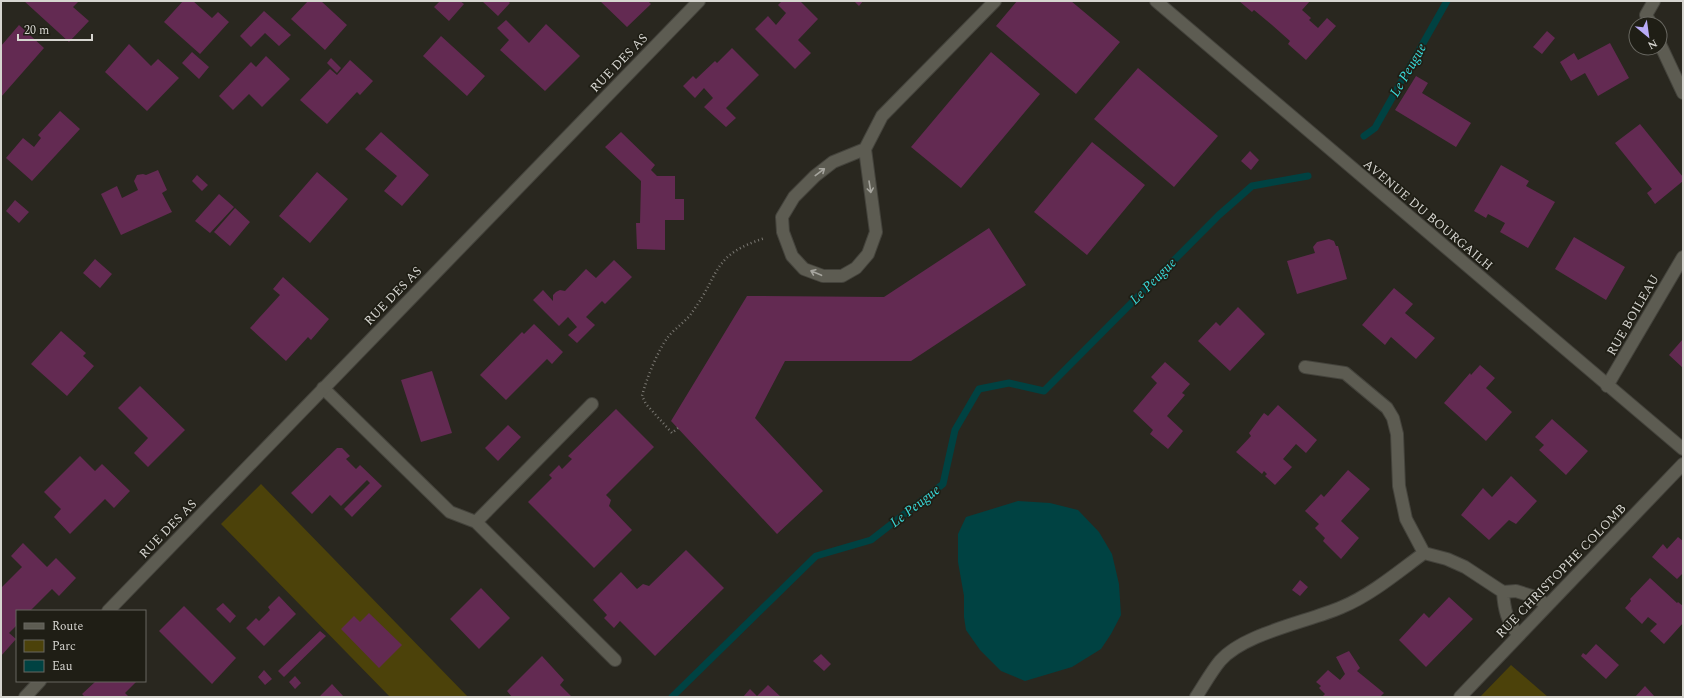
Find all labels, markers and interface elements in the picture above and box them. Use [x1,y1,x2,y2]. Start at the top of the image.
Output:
scale bar [18,16,92,42]
north arrow [1628,16,1668,56]
text: 20 m [24,21,49,40]
street label: RUE DES AS [585,29,653,97]
text: N [1645,35,1661,54]
water label: Le Peugue [1384,39,1432,101]
street label: AVENUE DU BOURGAILH [1359,155,1497,275]
one-way arrow [814,168,825,176]
one-way arrow [866,181,874,194]
water label: Le Peugue [1125,253,1181,309]
street label: RUE DES AS [359,262,427,330]
one-way arrow [810,269,822,277]
street label: RUE BOILEAU [1602,271,1664,359]
water label: Le Peugue [885,480,945,532]
street label: RUE DES AS [134,495,202,563]
street label: RUE CHRISTOPHE COLOMB [1491,499,1631,643]
legend [16,610,146,682]
text: Route [52,617,83,636]
text: Parc [52,637,76,656]
text: Eau [52,657,73,676]

